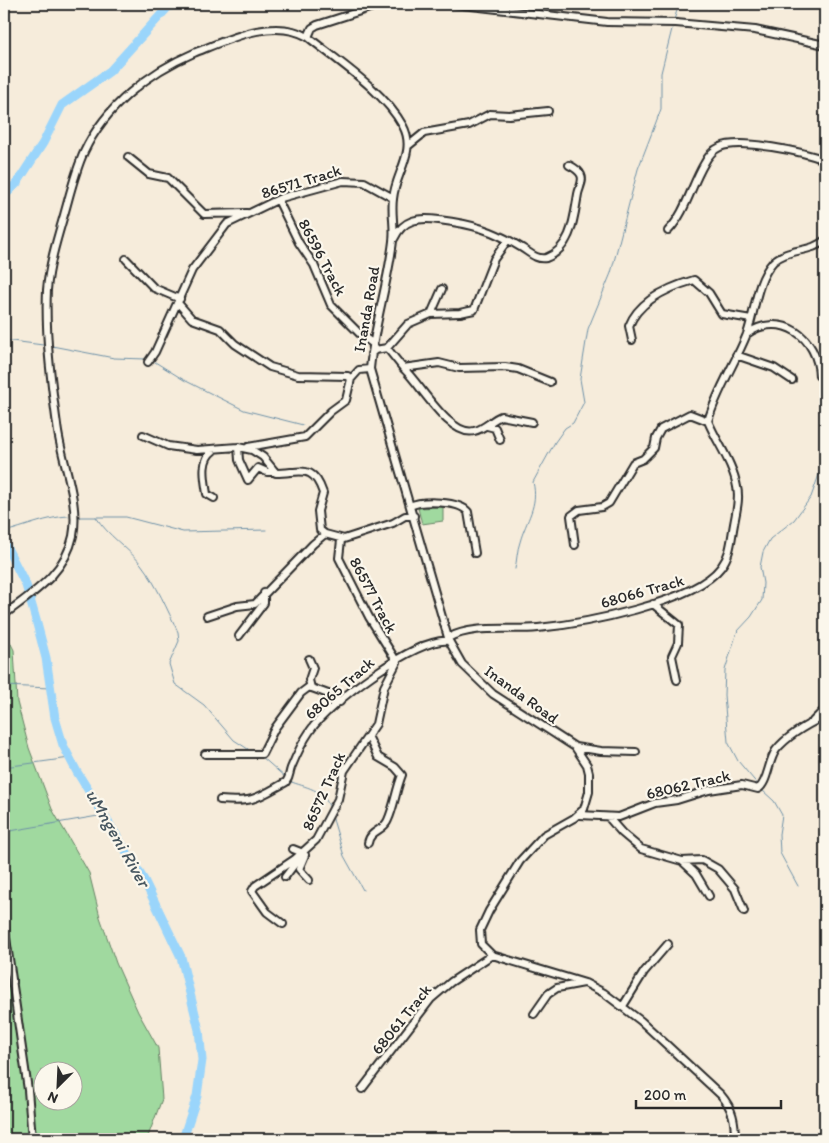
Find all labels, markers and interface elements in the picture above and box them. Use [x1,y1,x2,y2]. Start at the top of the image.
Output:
street label: 86571 Track [259,160,344,203]
street label: 86596 Track [294,216,351,299]
street label: Inanda Road [350,264,383,354]
street label: 86577 Track [346,554,402,637]
street label: 68066 Track [598,570,687,612]
street label: 68065 Track [301,653,378,724]
street label: Inanda Road [481,661,563,728]
street label: 86572 Track [298,748,349,833]
street label: 68062 Track [644,765,733,803]
water label: uMngeni River [81,785,156,893]
street label: 68061 Track [367,980,436,1058]
north arrow [32,1060,82,1110]
scale bar [636,1078,782,1110]
text: 200 m [644,1086,687,1104]
text: N [45,1088,61,1107]

